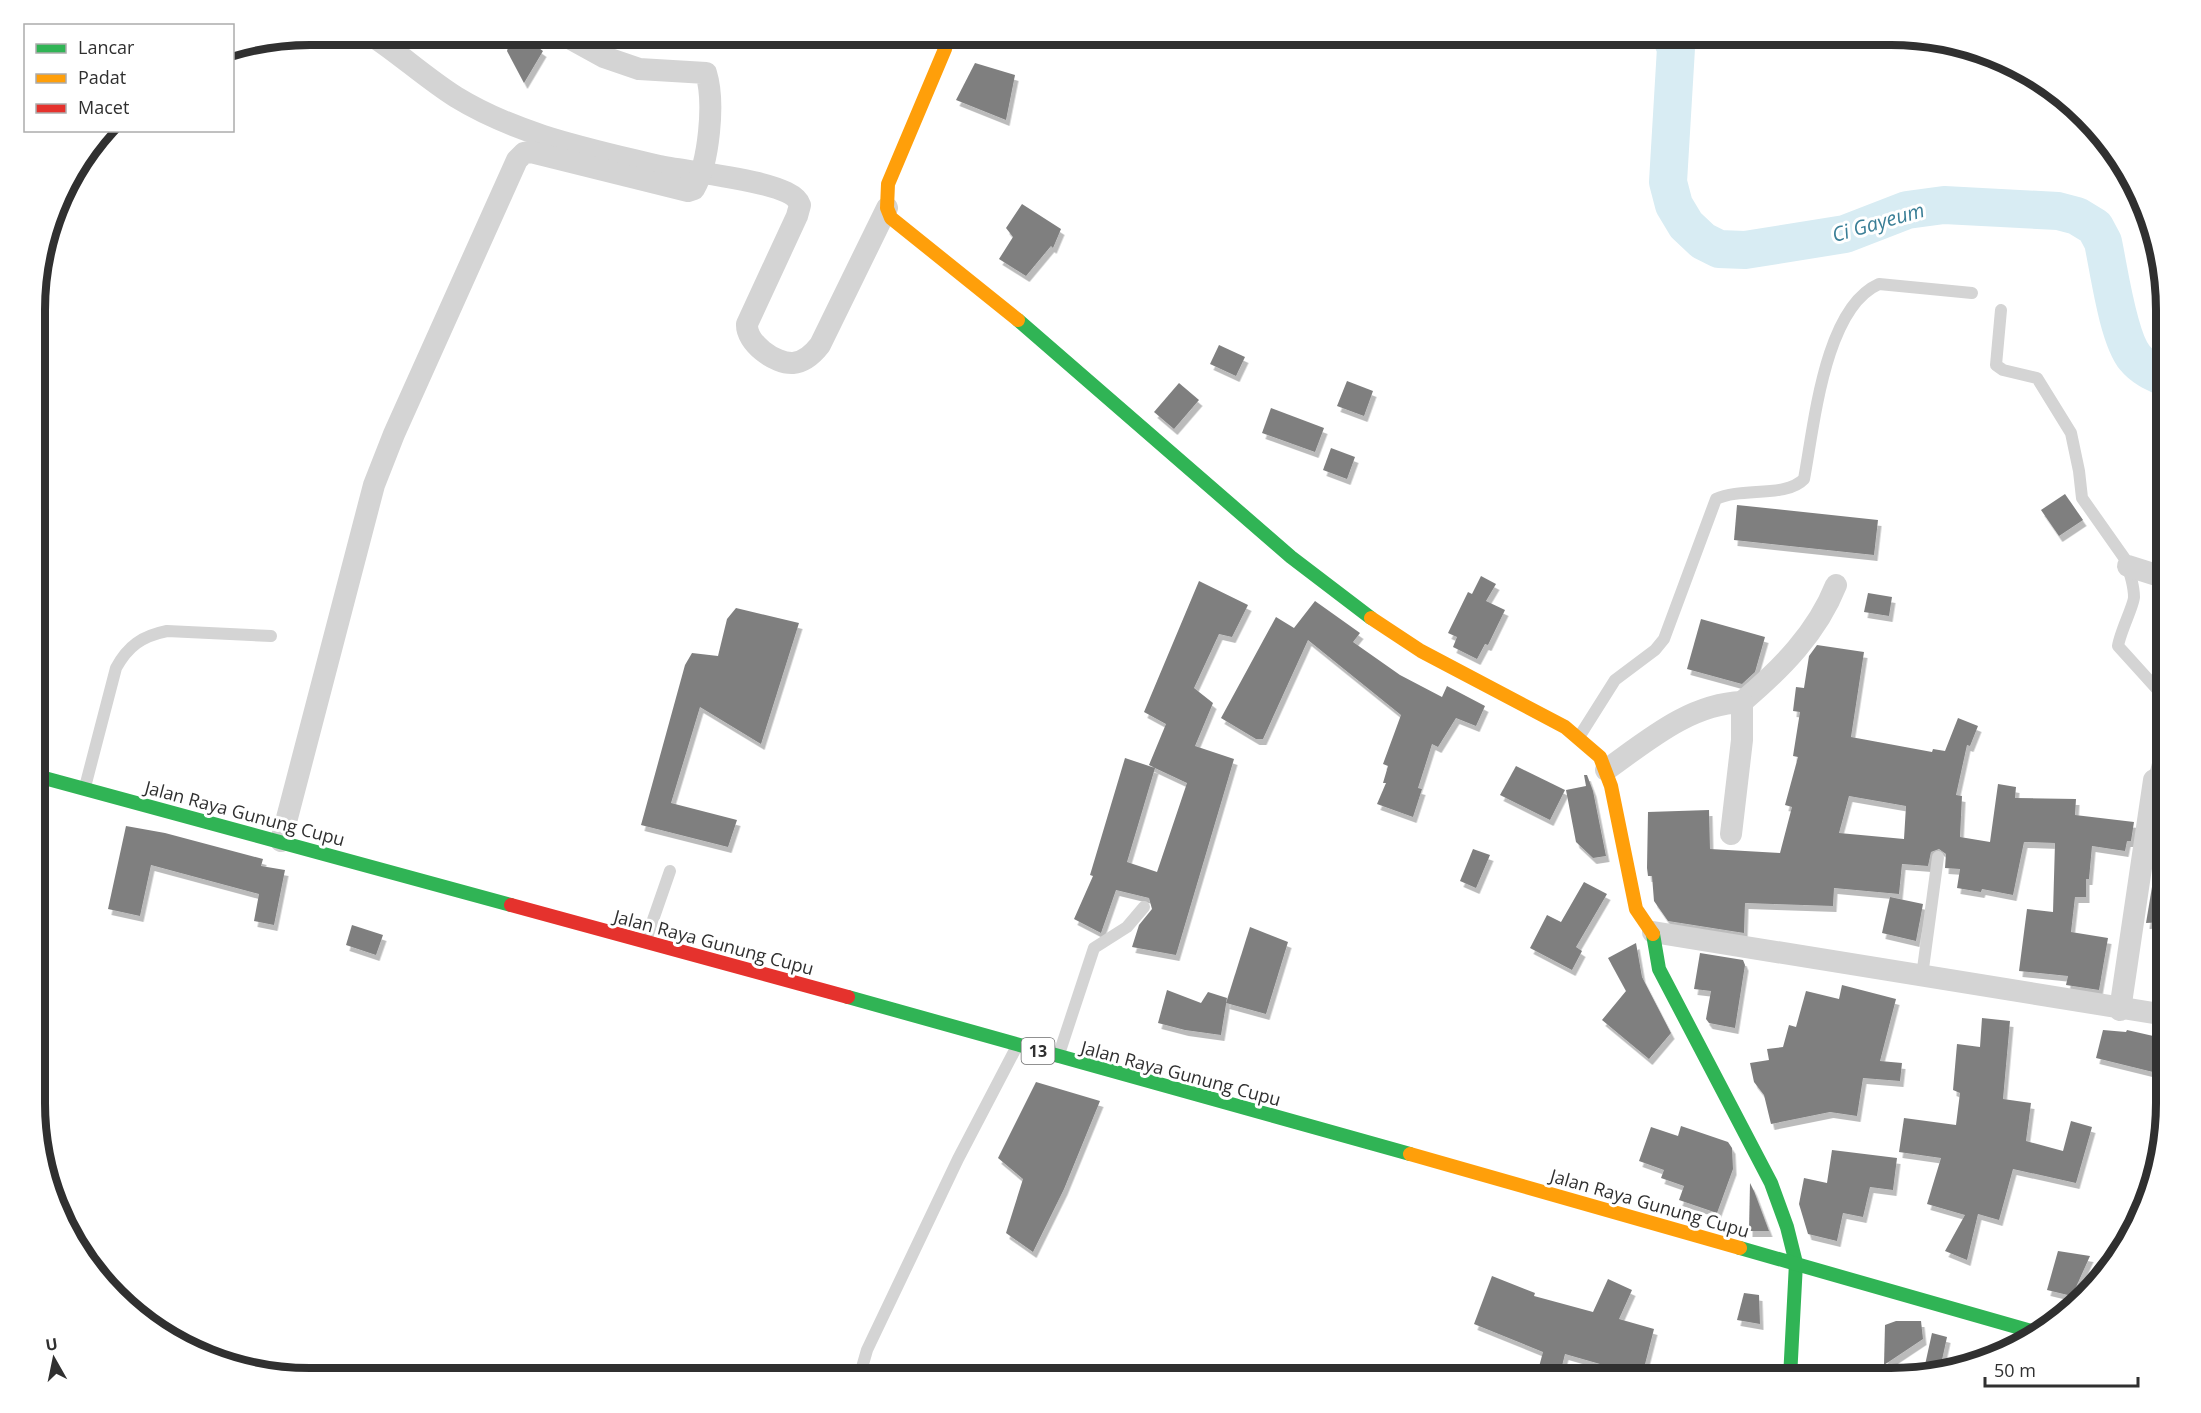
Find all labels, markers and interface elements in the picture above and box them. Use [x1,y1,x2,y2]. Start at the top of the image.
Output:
legend [24,24,234,132]
text: Lancar [78,35,135,59]
text: Padat [78,65,126,89]
text: Macet [78,95,129,119]
water label: Ci Gayeum [1829,196,1927,248]
street label: Jalan Raya Gunung Cupu [140,774,348,851]
street label: Jalan Raya Gunung Cupu [609,903,817,980]
street label: Jalan Raya Gunung Cupu [1076,1034,1284,1111]
road number: 13 [1022,1038,1054,1064]
street label: Jalan Raya Gunung Cupu [1546,1163,1752,1243]
north arrow [24,1329,84,1389]
text: U [44,1332,59,1356]
scale bar [1985,1350,2138,1388]
text: 50 m [1994,1358,2036,1382]

